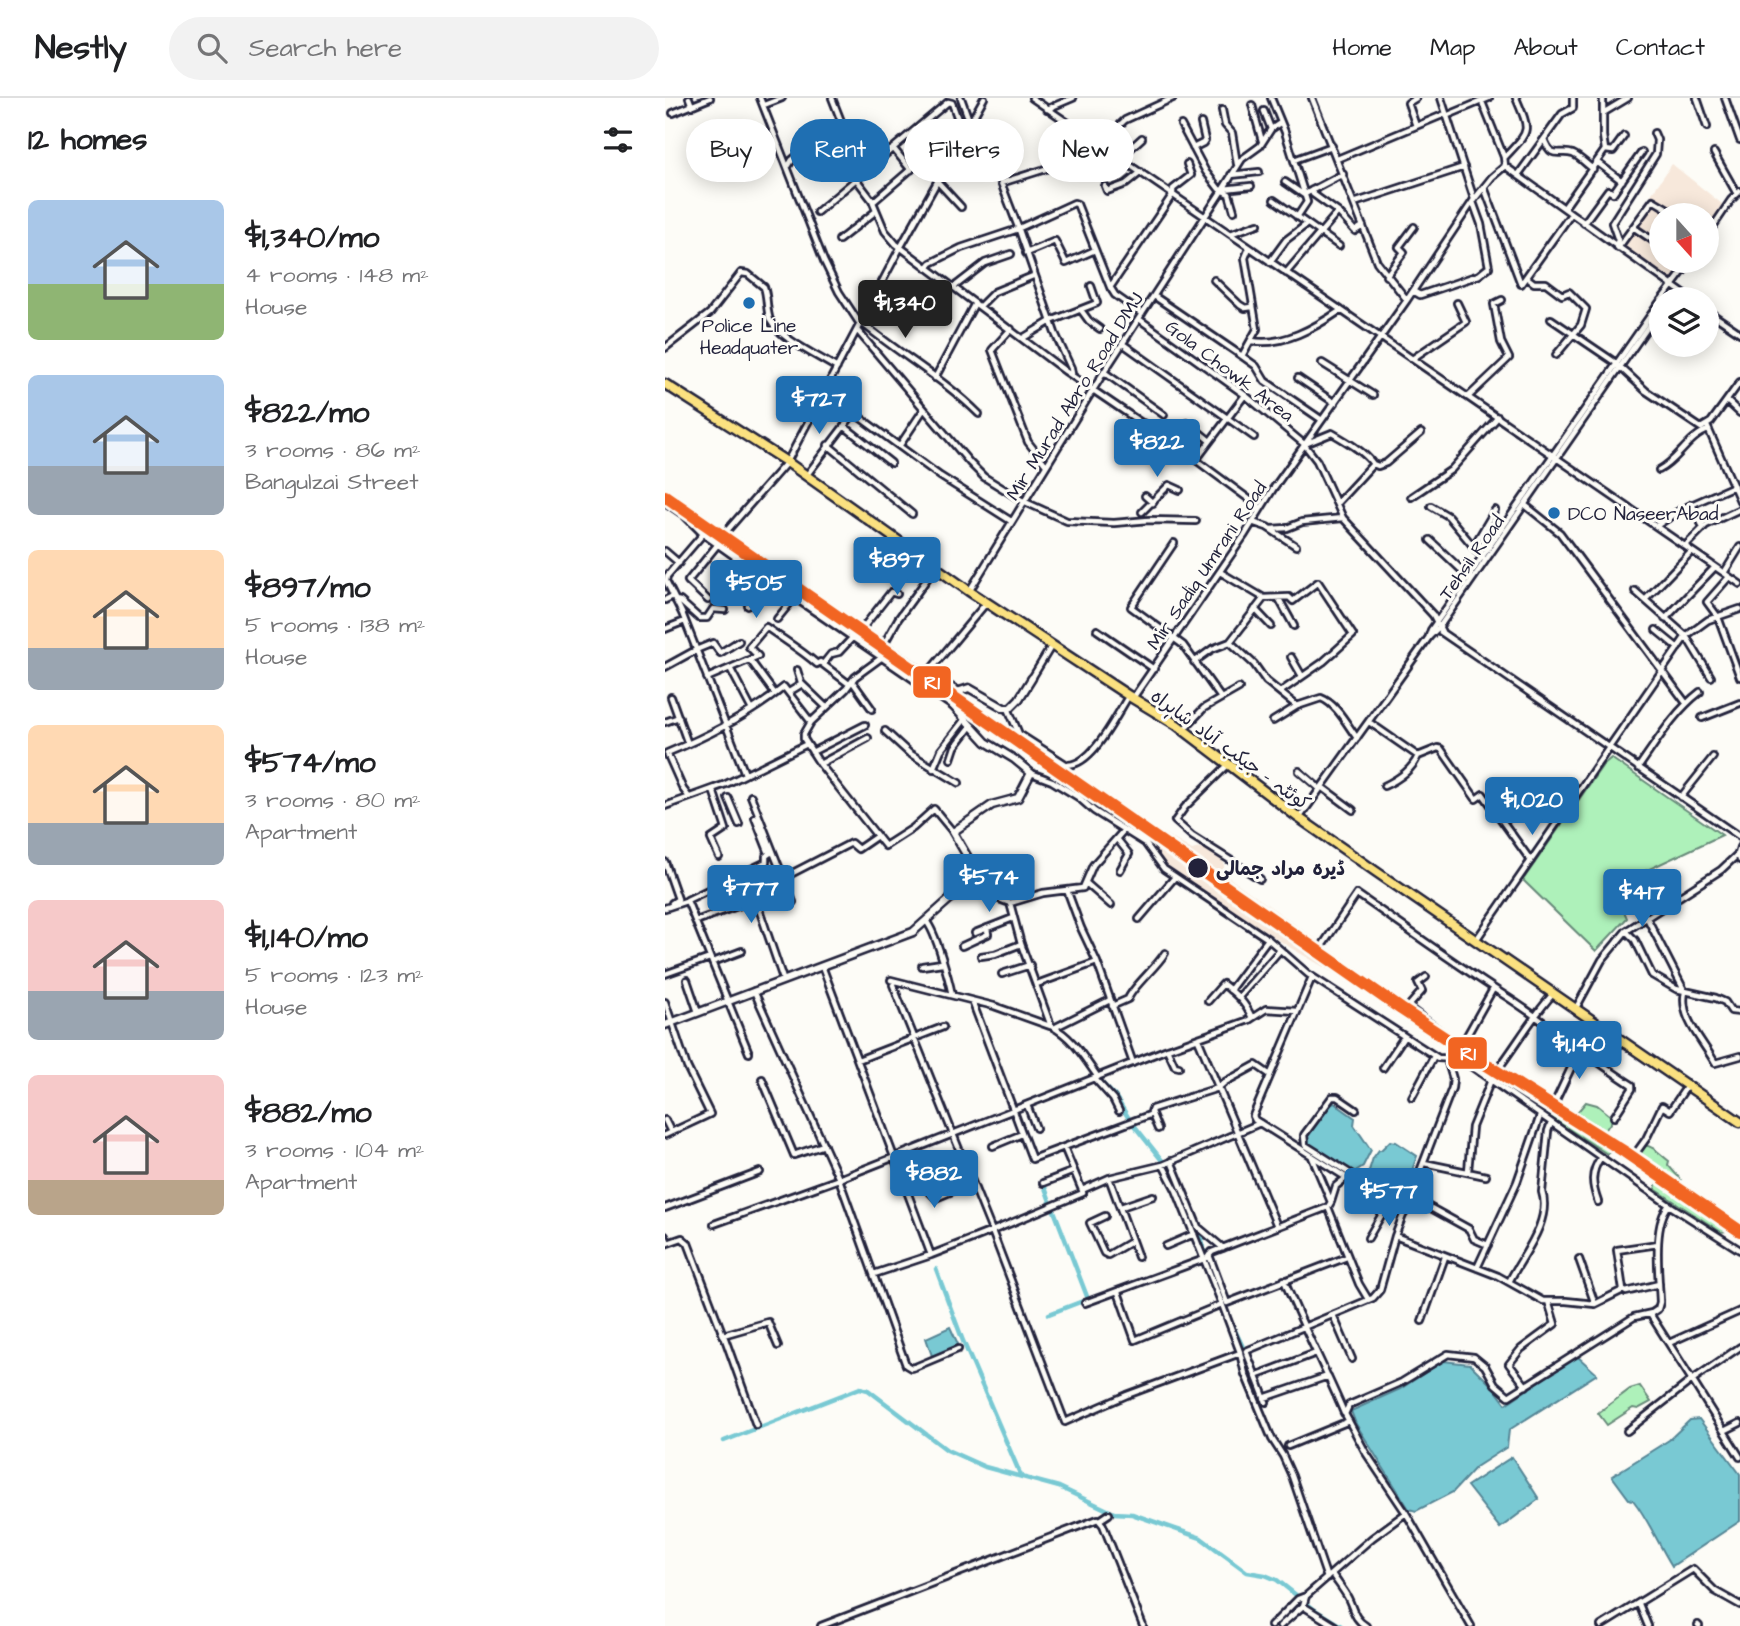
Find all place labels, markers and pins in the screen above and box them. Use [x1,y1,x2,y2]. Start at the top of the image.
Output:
pin: $1,340 [848,280,962,340]
marker: Police Line Headquater [741,295,757,311]
place label: Police Line Headquater [700,313,799,362]
pin: $727 [778,376,860,436]
pin: $822 [1116,420,1198,479]
place label: DCO NaseerAbad [1568,501,1719,528]
marker: DCO NaseerAbad [1546,505,1562,521]
pin: $897 [856,538,938,597]
pin: $505 [715,560,797,620]
pin: $1,020 [1475,778,1589,837]
pin: $574 [948,854,1030,914]
marker: ڈیرہ مراد جمالی [1186,856,1210,880]
place label: ڈیرہ مراد جمالی [1216,856,1345,883]
pin: $777 [710,866,792,925]
pin: $417 [1601,870,1683,929]
pin: $1,140 [1522,1021,1636,1081]
pin: $882 [893,1150,975,1210]
pin: $577 [1348,1168,1430,1228]

